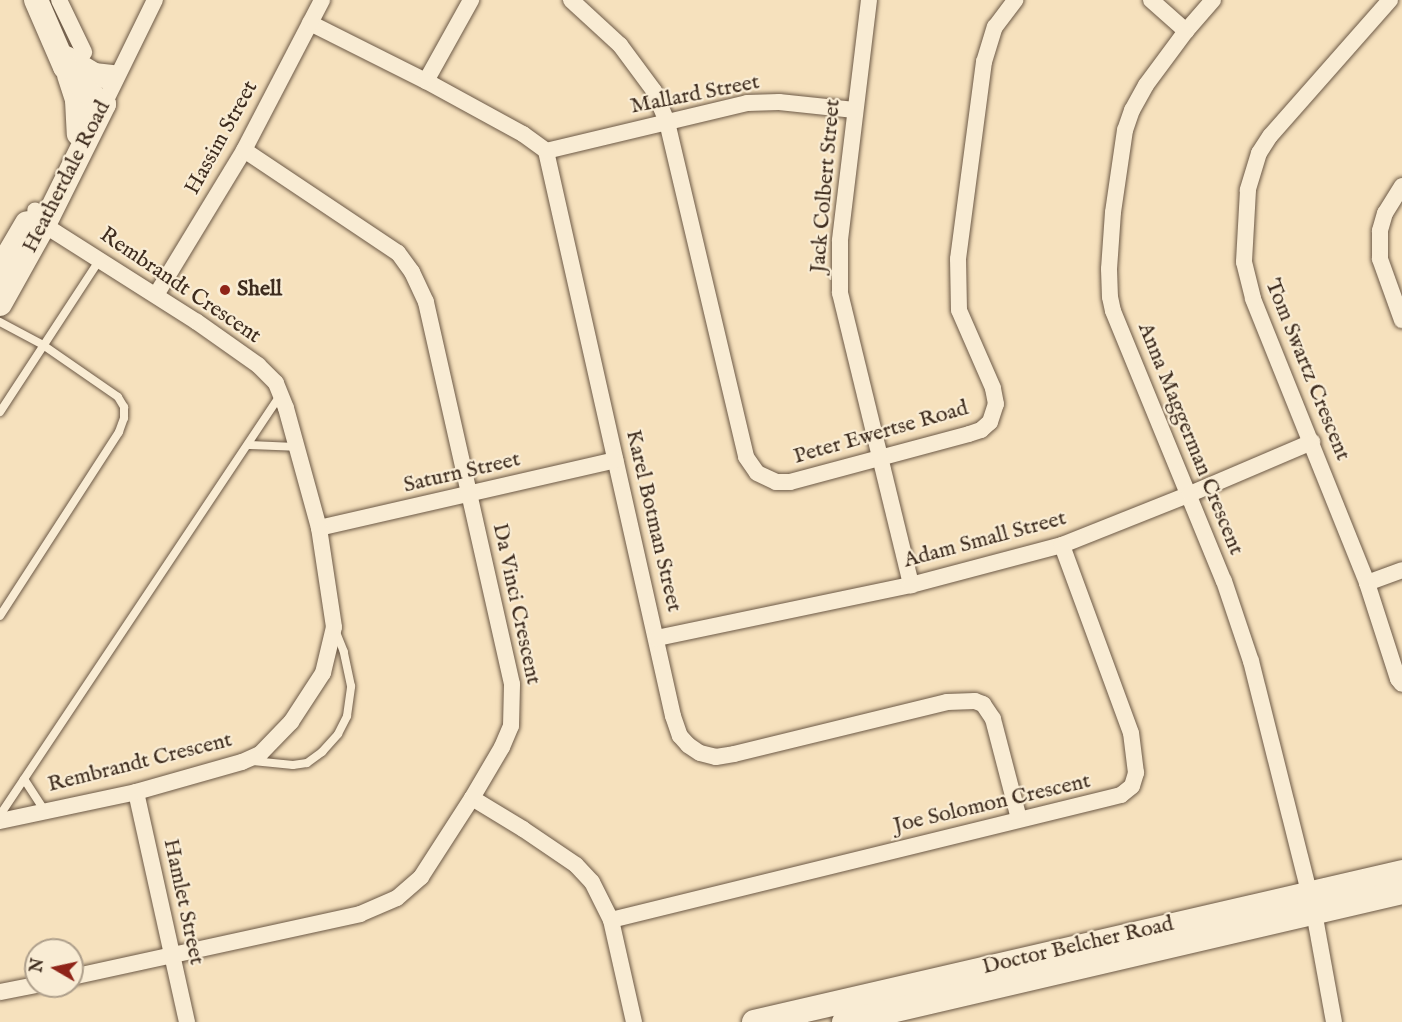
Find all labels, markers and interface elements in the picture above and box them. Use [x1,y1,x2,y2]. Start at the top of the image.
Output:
street label: Mallard Street [628,70,762,120]
street label: Hassim Street [180,76,264,200]
street label: Heatherdale Road [17,96,117,258]
street label: Jack Colbert Street [805,98,847,274]
street label: Rembrandt Crescent [94,222,266,350]
street label: Tom Swartz Crescent [1259,275,1355,465]
place label: Shell [237,277,282,303]
marker: Shell [218,283,232,297]
street label: Anna Maggerman Crescent [1131,319,1249,559]
street label: Peter Ewertse Road [791,395,971,471]
street label: Karel Botman Street [619,427,687,615]
street label: Saturn Street [401,447,523,499]
street label: Adam Small Street [901,506,1069,574]
street label: Da Vinci Crescent [486,521,546,687]
street label: Rembrandt Crescent [45,727,235,799]
street label: Joe Solomon Crescent [891,768,1093,840]
street label: Hamlet Street [157,836,209,968]
street label: Doctor Belcher Road [980,911,1176,981]
north arrow [24,938,84,998]
text: N [27,957,49,974]

